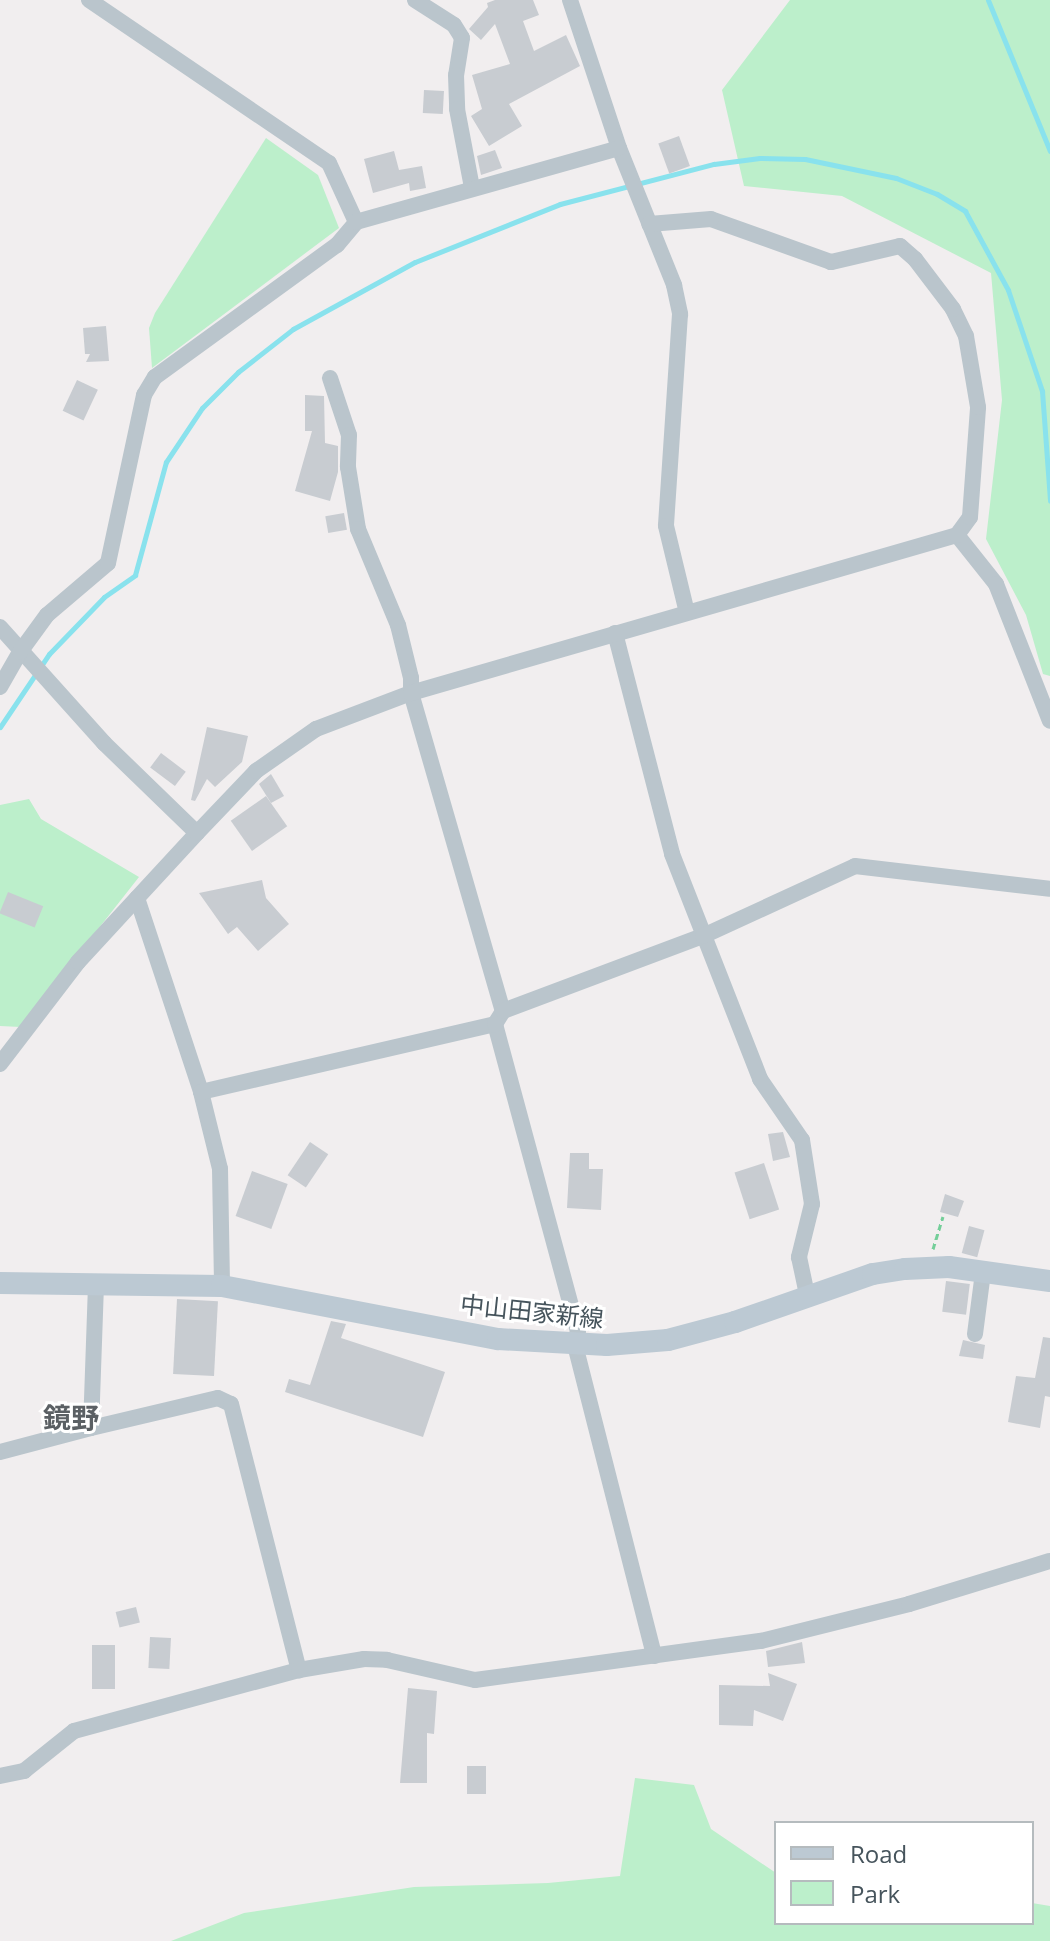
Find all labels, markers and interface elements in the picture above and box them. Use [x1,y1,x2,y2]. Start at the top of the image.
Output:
street label: 中山田家新線 [459,1289,605,1333]
district label: 鏡野 [43,1400,99,1434]
legend [774,1821,1034,1925]
text: Road [850,1837,907,1870]
text: Park [850,1877,900,1910]

